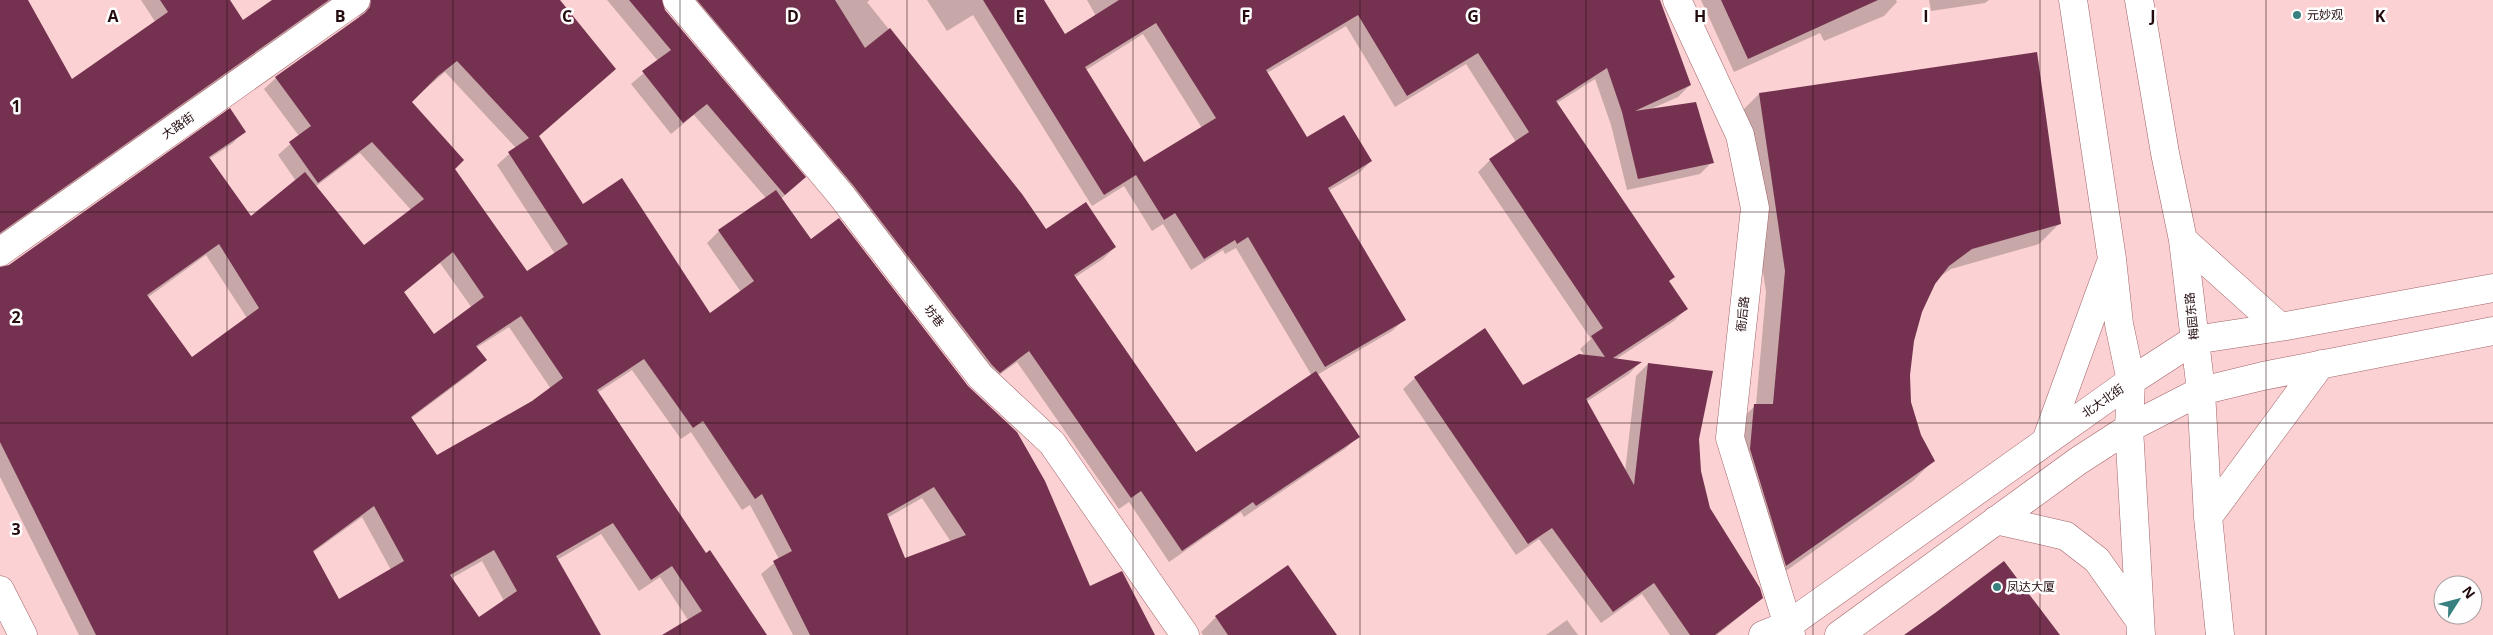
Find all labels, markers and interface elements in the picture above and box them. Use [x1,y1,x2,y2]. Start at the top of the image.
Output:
text: A [107,5,119,27]
text: B [335,5,345,27]
text: C [562,5,572,27]
text: D [787,5,799,27]
text: E [1016,5,1025,27]
text: F [1242,5,1250,27]
text: G [1467,5,1479,27]
text: H [1694,5,1706,27]
text: I [1923,5,1929,27]
text: J [2148,5,2156,27]
text: K [2375,5,2386,27]
place label: 元妙观 [2307,6,2343,23]
marker: 元妙观 [2291,9,2303,21]
text: 1 [11,95,21,117]
street label: 大路街 [158,108,197,143]
street label: 梅园东路 [2181,291,2202,341]
street label: 衙后路 [1732,295,1753,333]
street label: 坊巷 [920,301,948,330]
text: 2 [11,306,21,328]
street label: 北大北街 [2078,380,2127,421]
text: 3 [11,518,21,540]
north arrow [2433,575,2483,625]
place label: 凤达大厦 [2007,578,2055,595]
marker: 凤达大厦 [1991,581,2003,593]
text: N [2458,582,2480,602]

